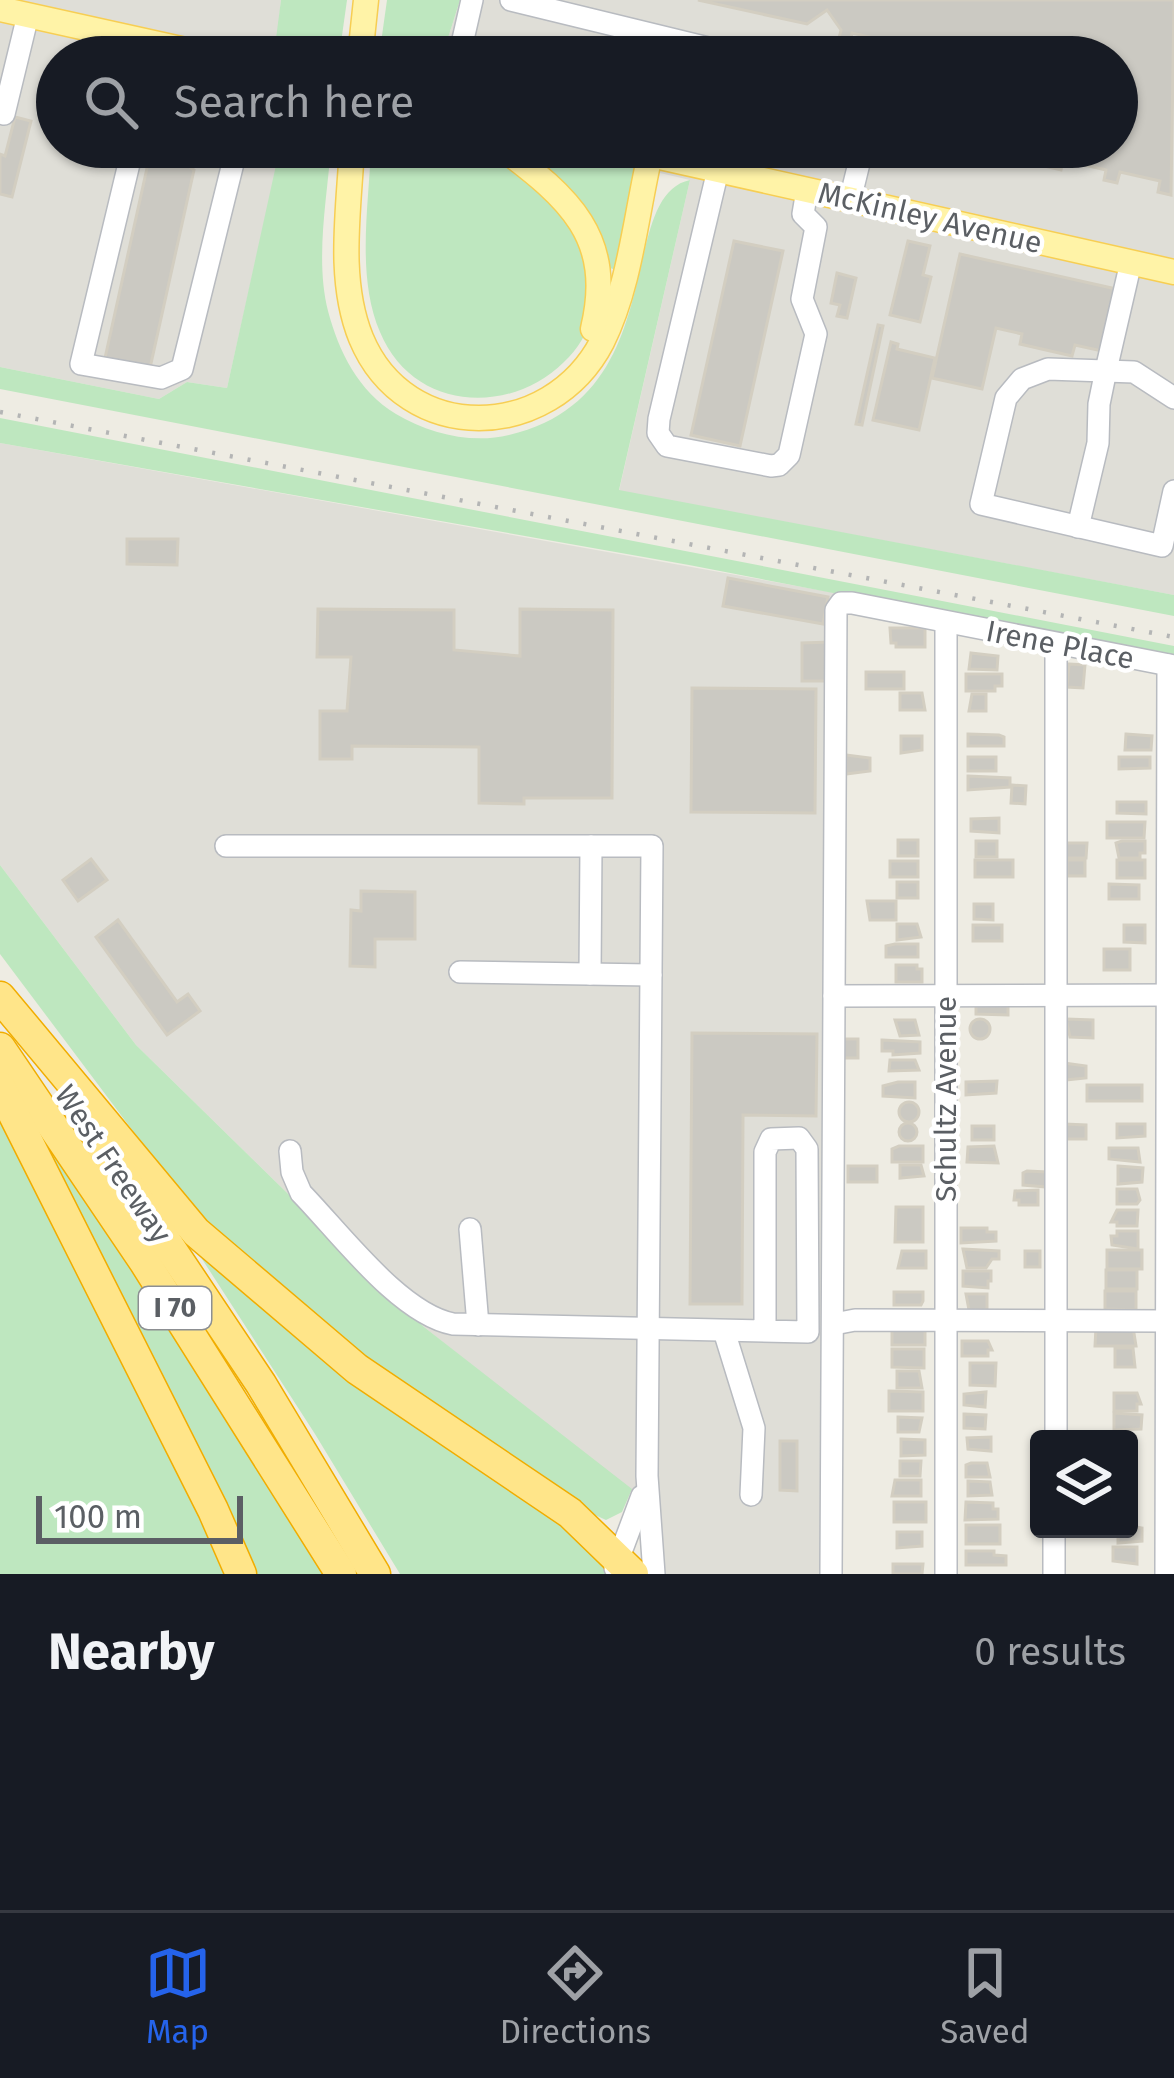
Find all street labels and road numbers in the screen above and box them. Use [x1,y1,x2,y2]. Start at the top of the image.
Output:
street label: McKinley Avenue [815,175,1045,261]
street label: Irene Place [983,613,1137,677]
street label: Schultz Avenue [928,996,964,1202]
street label: West Freeway [47,1078,179,1250]
road number: I 70 [139,1287,211,1329]

